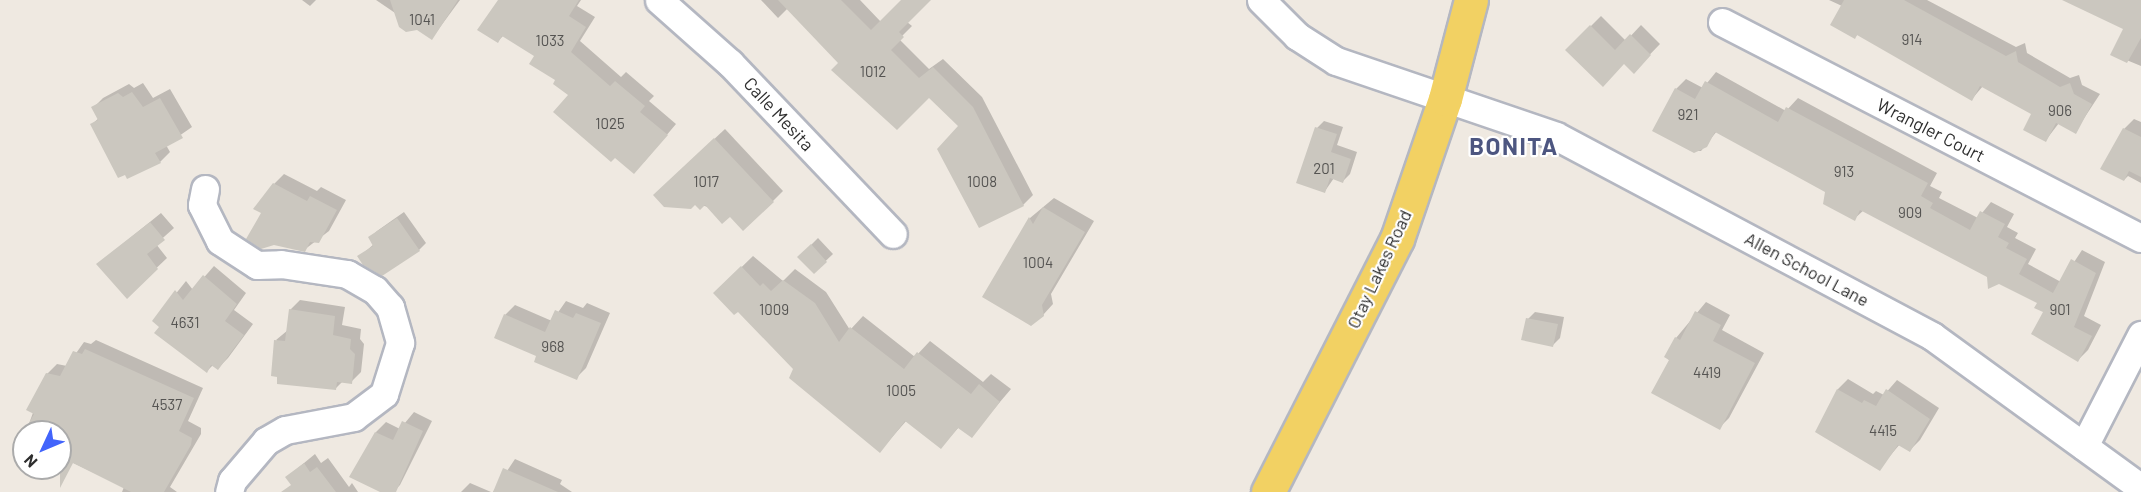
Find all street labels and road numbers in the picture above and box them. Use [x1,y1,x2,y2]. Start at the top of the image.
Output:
street label: Calle Mesita [739,73,819,155]
street label: Wrangler Court [1873,94,1989,166]
street label: Otay Lakes Road [1342,206,1416,332]
street label: Allen School Lane [1741,227,1873,311]

